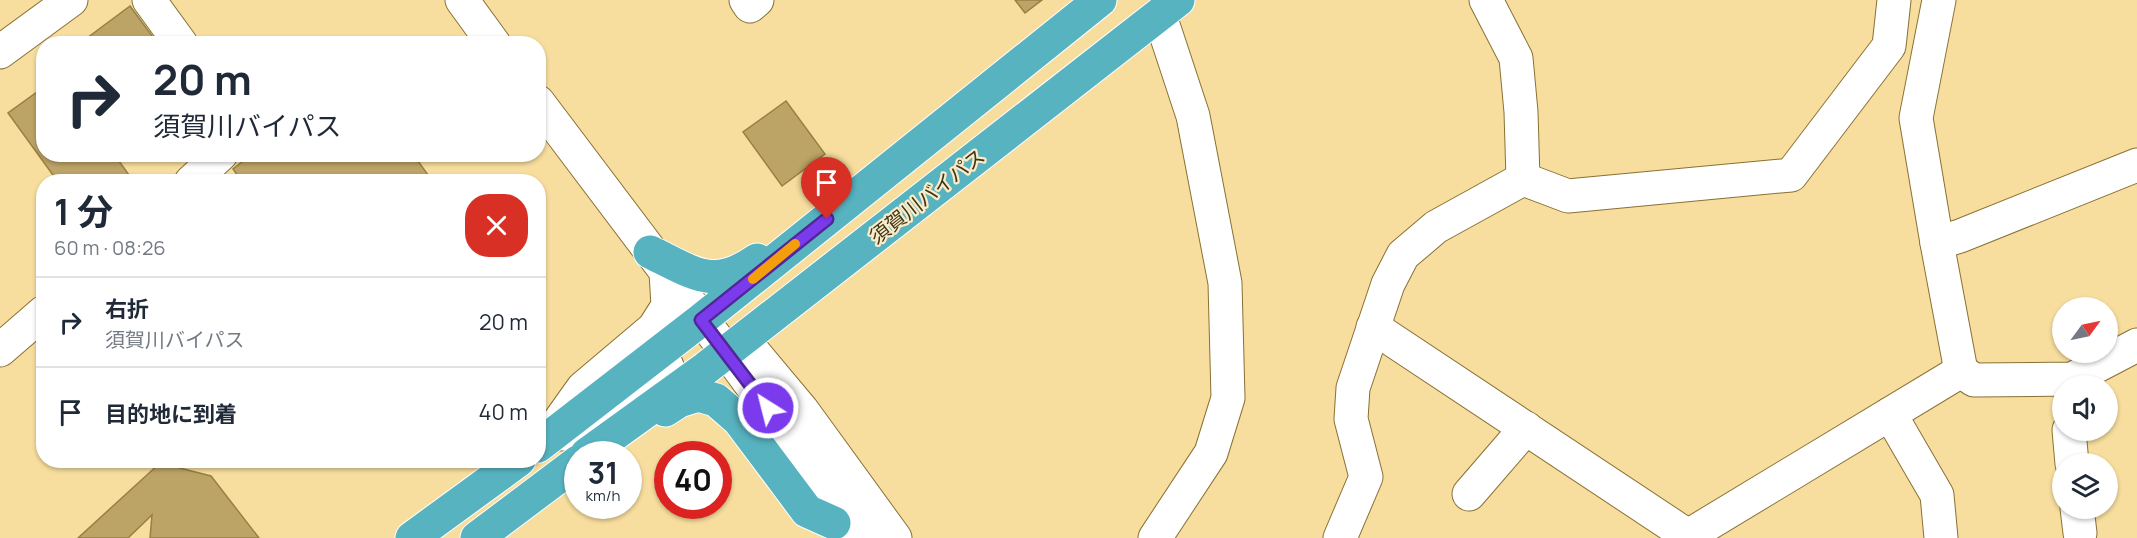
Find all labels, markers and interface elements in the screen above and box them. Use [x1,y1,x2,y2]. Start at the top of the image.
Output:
text: 20 m [153,50,252,108]
icon: right [54,60,132,138]
text: 須賀川バイパス [153,107,341,144]
street label: 須賀川バイパス [864,142,990,250]
pin [801,157,852,219]
icon: arrive [810,166,843,199]
text: 1 分 [54,187,113,236]
button: close [465,194,528,257]
text: 60 m · 08:26 [54,234,166,261]
text: 右折 [105,294,149,324]
north arrow [2052,297,2118,363]
map controls [2052,297,2118,519]
icon: right [54,306,87,339]
text: 20 m [479,307,528,337]
text: 須賀川バイパス [105,326,245,353]
button: sound [2052,375,2118,441]
position arrow [736,376,800,440]
icon: arrive [54,396,87,429]
text: 40 m [479,397,528,427]
text: 目的地に到着 [105,399,237,429]
speed limit sign: 40 [654,441,732,519]
text: 31 [588,452,618,493]
button: layers [2052,453,2118,519]
text: km/h [586,485,620,506]

